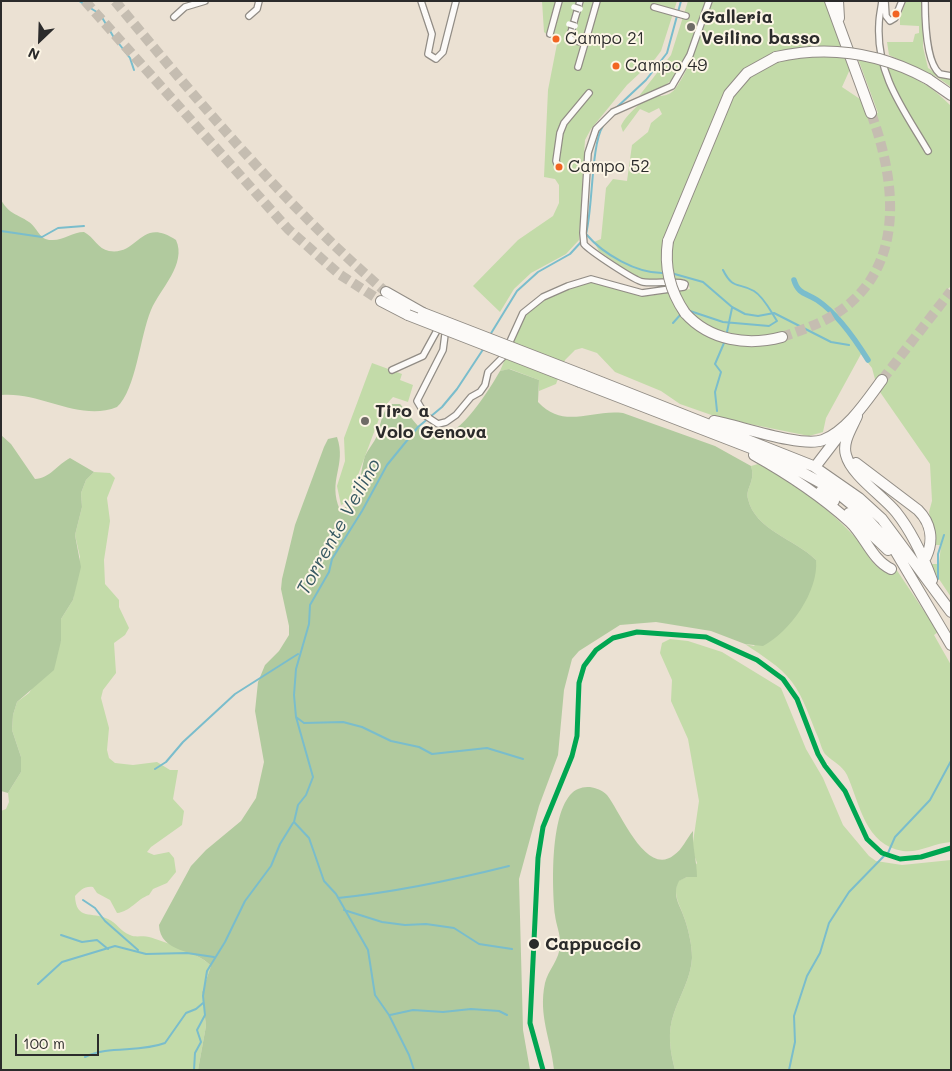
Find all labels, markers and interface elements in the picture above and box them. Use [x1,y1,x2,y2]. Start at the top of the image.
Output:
place label: Galleria Veilino basso [701,6,820,48]
unlabelled marker [891,9,901,19]
north arrow [15,15,65,65]
marker: Galleria Veilino basso [685,21,697,33]
place label: Campo 21 [565,29,644,49]
marker: Campo 21 [551,34,561,44]
text: N [25,43,42,65]
place label: Campo 49 [625,56,707,76]
marker: Campo 49 [611,61,621,71]
place label: Campo 52 [568,157,650,177]
marker: Campo 52 [554,162,564,172]
place label: Tiro a Volo Genova [375,400,487,442]
marker: Tiro a Volo Genova [359,415,371,427]
water label: Torrente Veilino [292,455,386,599]
place label: Cappuccio [545,933,641,955]
marker: Cappuccio [527,937,541,951]
scale bar [18,1024,101,1056]
text: 100 m [23,1033,65,1053]

